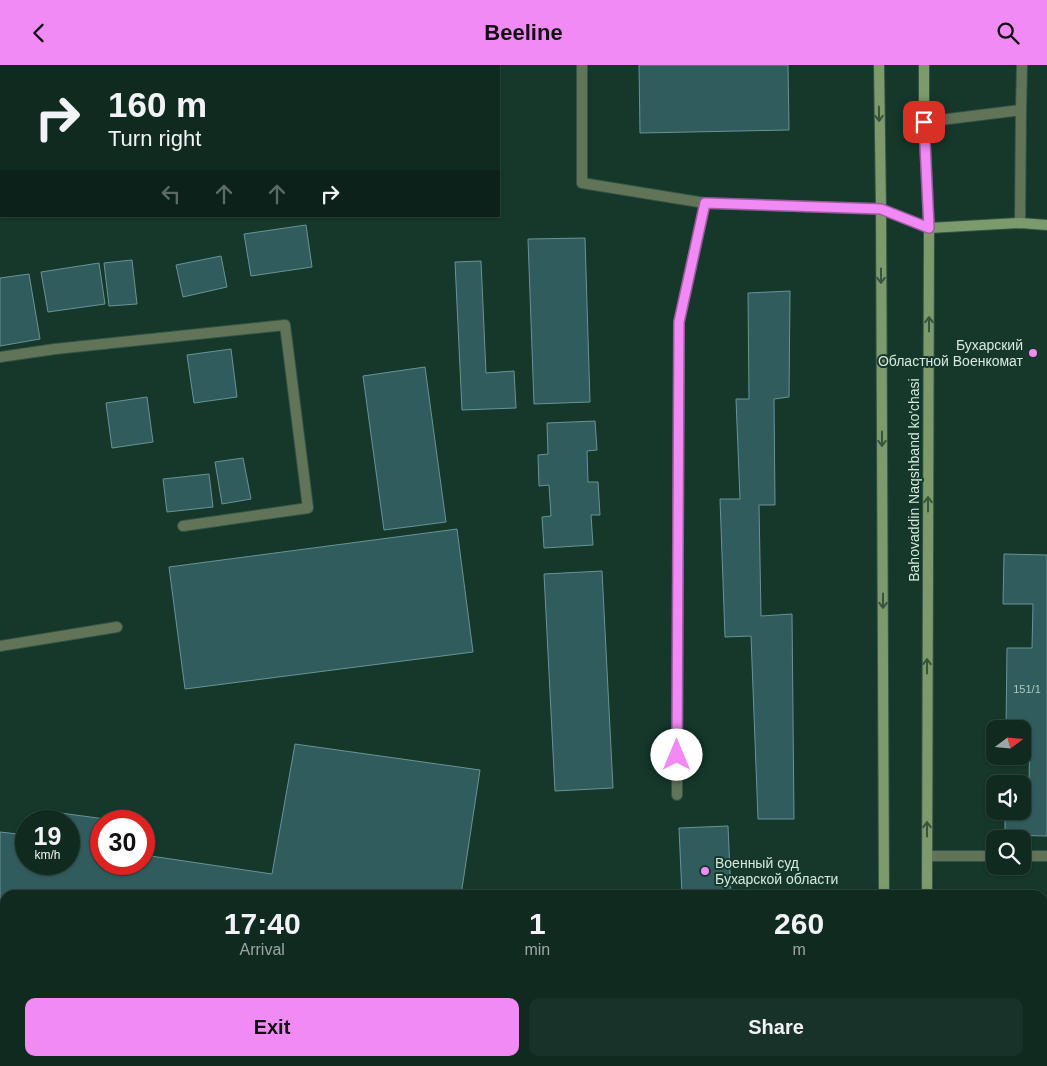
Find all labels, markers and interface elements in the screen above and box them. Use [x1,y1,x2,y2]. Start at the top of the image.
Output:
icon: back [25,19,53,47]
icon: search [994,19,1022,47]
text: Beeline [484,20,563,45]
icon: right [25,85,90,150]
text: 160 m [108,85,207,124]
pin [903,101,945,143]
one-way arrow [874,105,884,121]
icon: arrive [910,108,938,136]
text: Turn right [108,126,201,151]
icon: left [157,180,185,208]
icon: ahead [210,180,238,208]
icon: ahead [263,180,291,208]
icon: right [316,180,344,208]
one-way arrow [876,268,886,284]
one-way arrow [924,316,934,332]
place label: Бухарский Областной Военкомат [878,337,1024,369]
marker: Бухарский Областной Военкомат [1027,347,1039,359]
street label: Bahovaddin Naqshband ko'chasi [906,378,922,582]
one-way arrow [877,430,887,446]
one-way arrow [923,496,933,512]
one-way arrow [878,593,887,609]
one-way arrow [922,659,932,675]
house number: 151/1 [1013,683,1041,695]
north arrow [986,720,1031,765]
map controls [986,720,1031,875]
position arrow [650,728,702,780]
button: sound [986,775,1031,820]
speed limit sign: 30 [90,810,155,875]
one-way arrow [922,821,932,838]
text: 19 [34,822,61,850]
button: search [986,830,1031,875]
text: km/h [34,848,61,862]
place label: Военный суд Бухарской области [715,855,838,887]
marker: Военный суд Бухарской области [699,865,711,877]
text: 17:40 [224,907,301,940]
text: 1 [529,907,546,940]
text: 260 [774,907,824,940]
text: Arrival [240,941,285,958]
text: min [524,941,550,958]
text: m [792,941,806,958]
button: Exit [25,998,519,1056]
button: Share [529,998,1023,1056]

